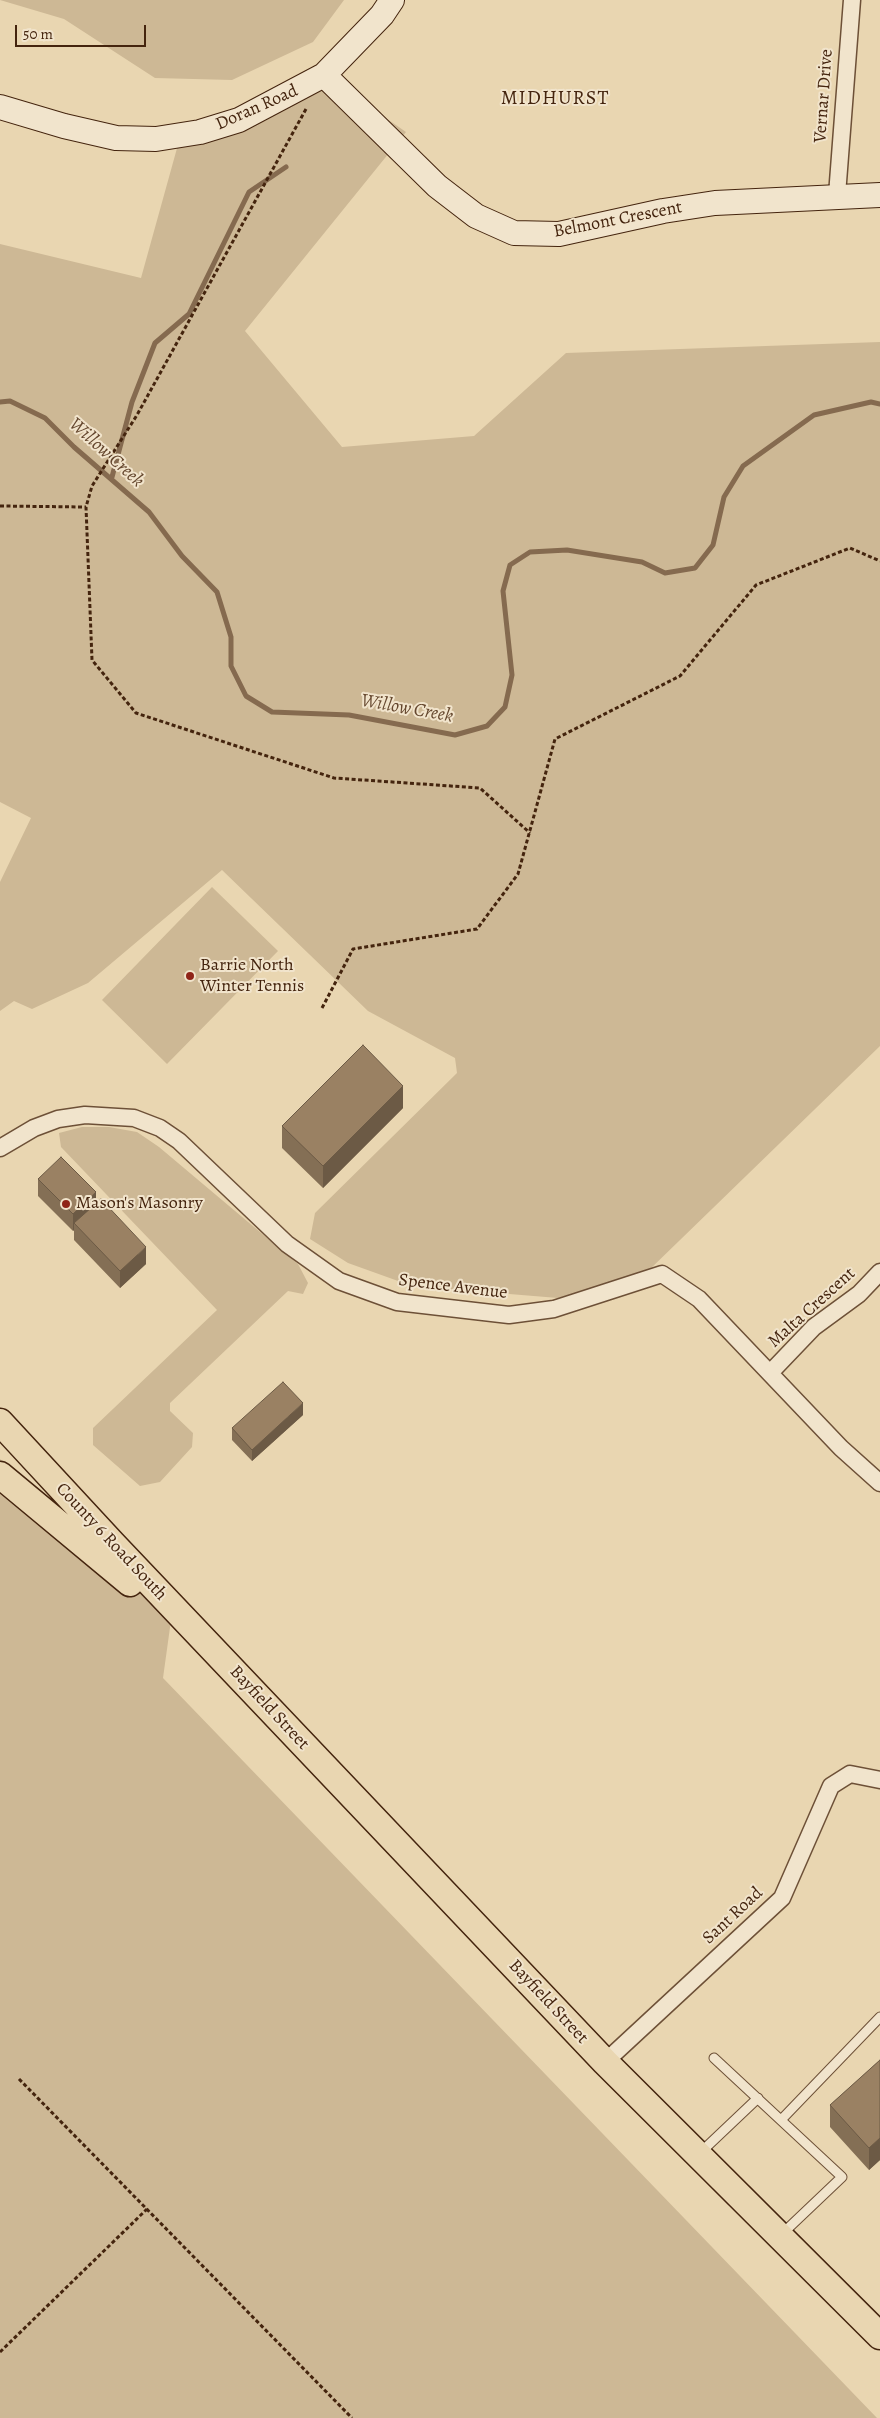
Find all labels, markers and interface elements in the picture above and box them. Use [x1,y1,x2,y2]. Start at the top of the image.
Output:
scale bar [18,15,149,47]
text: 50 m [23,24,53,44]
street label: Vernar Drive [810,49,838,143]
street label: Doran Road [213,80,301,136]
district label: MIDHURST [500,87,610,111]
street label: Belmont Crescent [552,197,684,243]
water label: Willow Creek [64,413,148,493]
water label: Willow Creek [359,690,455,728]
place label: Barrie North Winter Tennis [200,955,304,998]
marker: Barrie North Winter Tennis [184,970,196,982]
place label: Mason's Masonry [76,1193,203,1215]
marker: Mason's Masonry [60,1198,72,1210]
street label: Malta Crescent [764,1263,860,1353]
street label: Spence Avenue [397,1270,509,1304]
street label: County 6 Road South [51,1479,171,1605]
street label: Bayfield Street [225,1661,313,1755]
street label: Sant Road [698,1883,768,1949]
street label: Bayfield Street [504,1955,592,2049]

